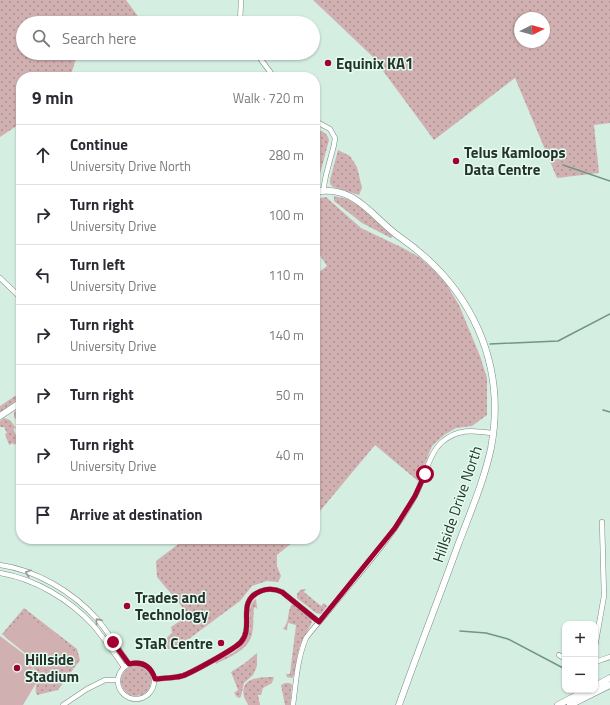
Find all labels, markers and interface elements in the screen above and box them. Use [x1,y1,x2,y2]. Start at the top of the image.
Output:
north arrow [514,12,550,48]
search box [16,16,320,60]
icon: search [30,27,52,49]
text: Search here [62,27,136,50]
place label: Equinix KA1 [336,52,413,75]
marker: Equinix KA1 [323,58,333,68]
text: 9 min [32,85,73,111]
text: Walk · 720 m [233,88,304,108]
text: Continue [70,133,128,156]
place label: Telus Kamloops Data Centre [464,141,566,181]
icon: ahead [32,144,54,166]
text: 280 m [268,145,304,165]
text: University Drive North [70,156,191,176]
marker: Telus Kamloops Data Centre [451,156,461,166]
text: Turn right [70,193,134,216]
icon: right [32,204,54,226]
text: 100 m [268,205,304,225]
text: University Drive [70,216,156,236]
text: Turn left [70,253,125,276]
icon: left [32,264,54,286]
text: 110 m [268,265,304,285]
text: University Drive [70,276,156,296]
text: Turn right [70,313,134,336]
icon: right [32,324,54,346]
text: 140 m [268,325,304,345]
text: University Drive [70,336,156,356]
text: Turn right [70,383,134,406]
icon: right [32,384,54,406]
text: 50 m [276,385,304,405]
text: Turn right [70,433,134,456]
street label: Hillside Drive North [426,443,488,565]
icon: right [32,444,54,466]
text: 40 m [276,445,304,465]
text: University Drive [70,456,156,476]
route start [416,465,434,483]
text: Arrive at destination [70,503,203,526]
icon: arrive [32,504,54,526]
one-way arrow [24,569,31,577]
place label: Trades and Technology [135,586,209,626]
marker: Trades and Technology [122,601,132,611]
one-way arrow [95,619,102,626]
map controls [562,621,598,693]
button: + [562,621,598,657]
place label: STaR Centre [135,632,213,655]
route end [104,633,122,651]
marker: STaR Centre [216,638,226,648]
place label: Hillside Stadium [25,648,79,688]
button: − [562,657,598,693]
marker: Hillside Stadium [12,663,22,673]

